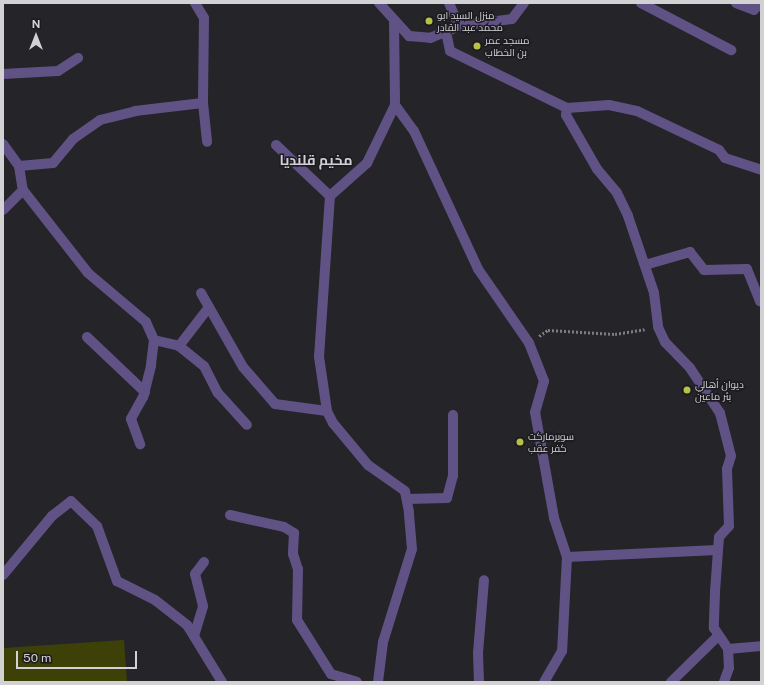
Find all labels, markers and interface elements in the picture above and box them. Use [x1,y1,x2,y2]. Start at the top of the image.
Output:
place label: منزل السيد ابو محمد عبد القادر [437,9,503,32]
north arrow [16,16,56,56]
marker: منزل السيد ابو محمد عبد القادر [424,16,434,26]
text: N [32,18,40,30]
place label: مسجد عمر بن الخطاب [485,34,529,58]
marker: مسجد عمر بن الخطاب [472,41,482,51]
district label: مخيم قلنديا [280,152,352,168]
place label: ديوان أهالي بئر ماعين [695,378,744,402]
marker: ديوان أهالي بئر ماعين [682,385,692,395]
place label: سوبرماركت كفر عقب [528,430,574,454]
marker: سوبرماركت كفر عقب [515,437,525,447]
scale bar [18,643,139,669]
text: 50 m [23,651,51,665]

